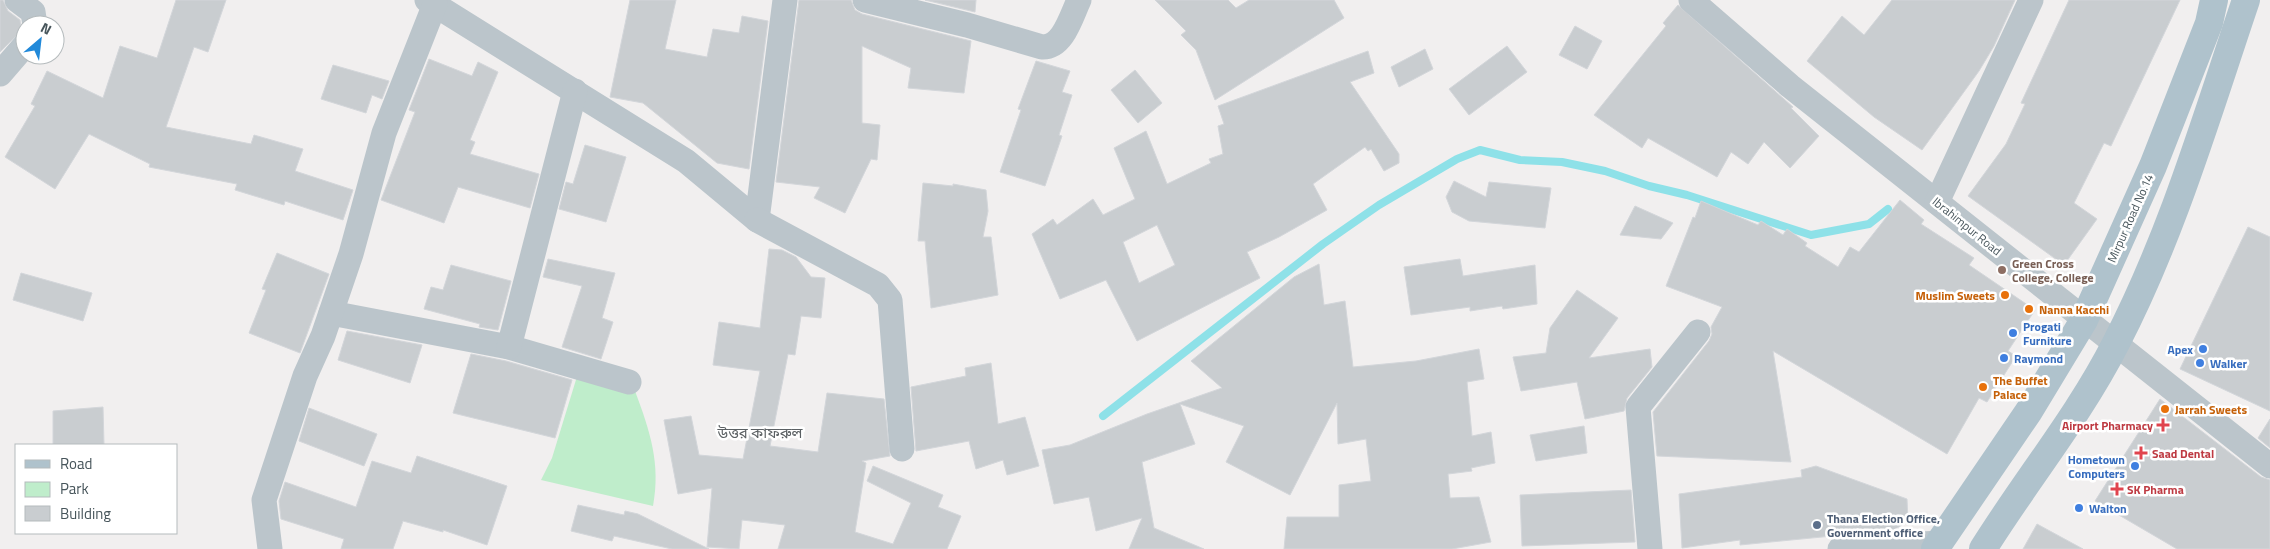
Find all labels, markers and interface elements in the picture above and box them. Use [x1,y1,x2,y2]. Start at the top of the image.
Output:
north arrow [15,15,65,65]
text: N [37,17,56,40]
street label: Mirpur Road No.14 [2102,170,2158,265]
street label: Ibrahimpur Road [1928,192,2006,260]
place label: Green Cross College, College [2012,254,2094,287]
marker: Green Cross College, College [1996,264,2008,276]
place label: Muslim Sweets [1915,286,1995,305]
marker: Muslim Sweets [1999,289,2011,301]
place label: Nanna Kacchi [2039,300,2109,319]
marker: Nanna Kacchi [2023,303,2035,315]
place label: Progati Furniture [2023,317,2072,350]
marker: Progati Furniture [2007,327,2019,339]
place label: Apex [2167,340,2193,359]
marker: Apex [2197,343,2209,355]
place label: Raymond [2014,349,2063,368]
marker: Raymond [1998,352,2010,364]
place label: Walker [2210,354,2248,373]
marker: Walker [2194,357,2206,369]
place label: The Buffet Palace [1993,371,2048,404]
marker: The Buffet Palace [1977,381,1989,393]
place label: Jarrah Sweets [2175,400,2247,419]
marker: Jarrah Sweets [2159,403,2171,415]
place label: Airport Pharmacy [2062,416,2153,435]
marker: Airport Pharmacy [2157,419,2169,431]
district label: উত্তর কাফরুল [717,421,804,444]
legend [15,444,178,534]
place label: Saad Dental [2152,444,2214,463]
marker: Saad Dental [2134,446,2148,460]
place label: Hometown Computers [2068,450,2125,483]
text: Road [60,452,92,475]
marker: Hometown Computers [2129,460,2141,472]
text: Park [60,477,89,500]
place label: SK Pharma [2127,480,2184,499]
marker: SK Pharma [2111,483,2123,495]
place label: Walton [2089,499,2127,518]
text: Building [60,502,111,525]
marker: Walton [2073,502,2085,514]
place label: Thana Election Office, Government office [1827,509,1940,542]
marker: Thana Election Office, Government office [1811,519,1823,531]

